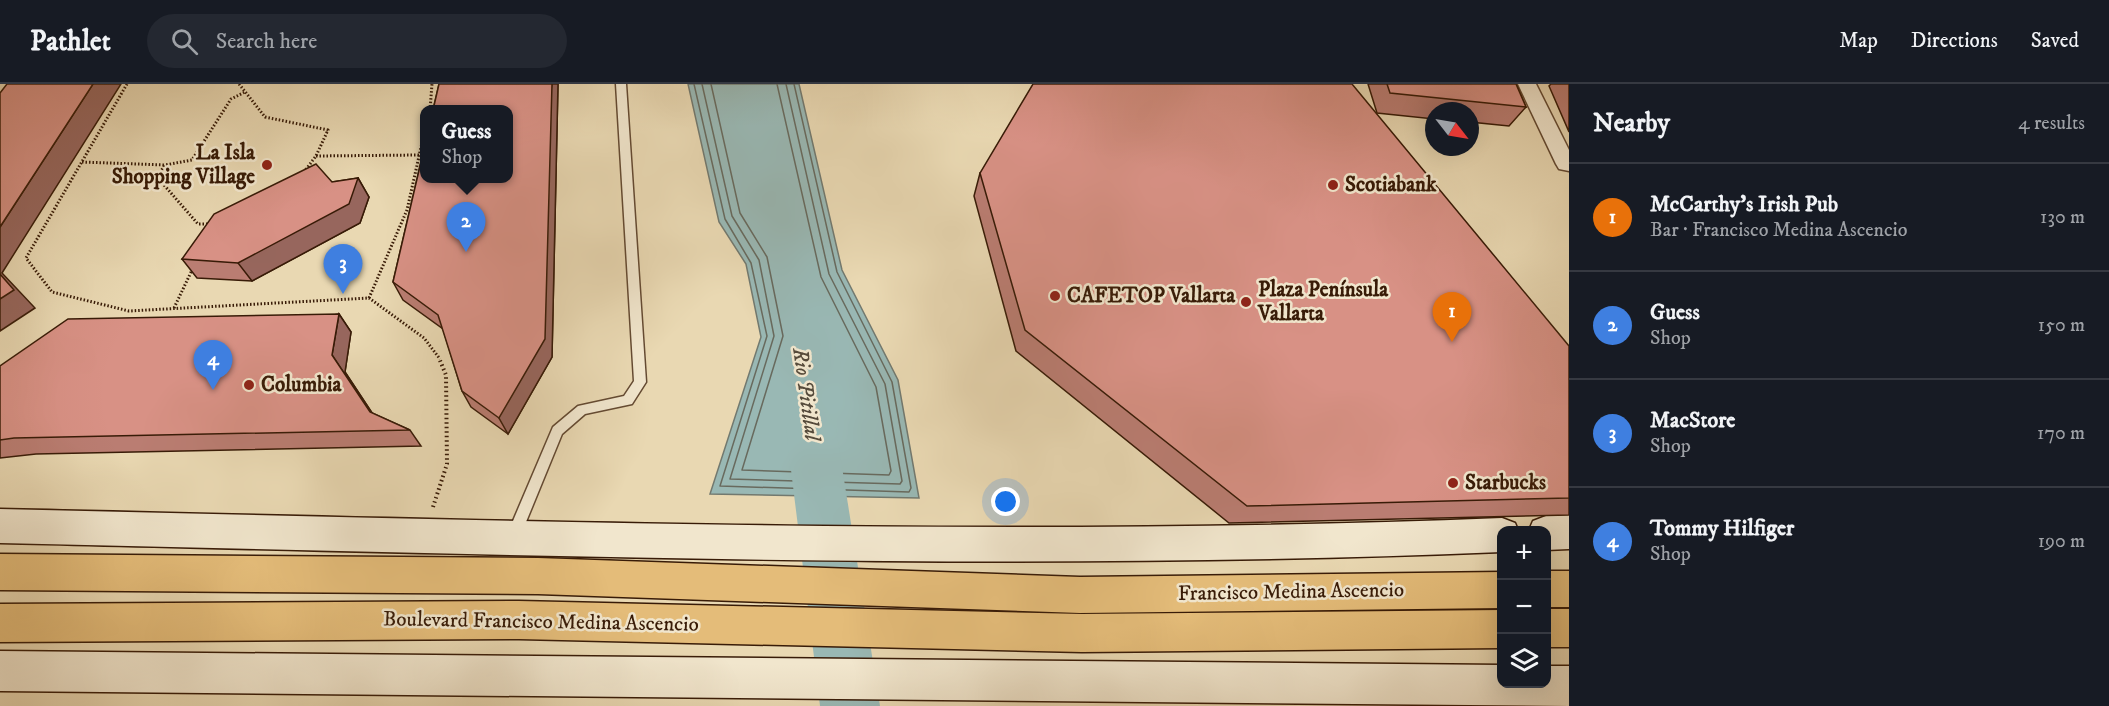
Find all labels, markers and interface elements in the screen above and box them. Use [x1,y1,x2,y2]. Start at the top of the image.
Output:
search box [147,14,567,68]
text: Pathlet [30,24,111,59]
icon: search [168,25,201,58]
text: Search here [216,28,317,55]
text: Map [1839,28,1878,54]
text: Directions [1911,28,1998,54]
text: Saved [2031,28,2079,54]
north arrow [1425,102,1479,156]
popup [420,105,513,183]
text: Nearby [1593,107,1670,140]
text: 4 results [2018,111,2085,136]
text: Guess [442,118,491,145]
place label: La Isla Shopping Village [112,140,256,190]
text: Shop [442,145,482,170]
marker: La Isla Shopping Village [260,158,274,172]
place label: Scotiabank [1345,172,1437,198]
marker: Scotiabank [1326,178,1340,192]
text: McCarthy’s Irish Pub [1650,191,1838,218]
pin: 2 [446,202,486,252]
text: 1 [1609,205,1616,230]
text: 130 m [2040,205,2085,230]
text: Bar · Francisco Medina Ascencio [1650,218,1908,243]
pin: 3 [324,244,362,294]
place label: Plaza Península Vallarta [1257,277,1389,327]
place label: CAFETOP Vallarta [1067,283,1236,309]
marker: CAFETOP Vallarta [1048,289,1062,303]
pin: 1 [1432,292,1472,342]
marker: Plaza Península Vallarta [1239,295,1253,309]
text: Guess [1650,299,1700,326]
text: 2 [1608,313,1617,338]
text: 150 m [2038,313,2085,338]
text: Shop [1650,326,1691,351]
pin: 4 [194,340,232,390]
water label: Rio Pitillal [786,345,826,444]
place label: Columbia [261,372,342,398]
marker: Columbia [242,378,256,392]
text: MacStore [1650,407,1735,434]
text: 3 [1609,421,1616,446]
text: 170 m [2037,421,2085,446]
text: Shop [1650,434,1691,459]
place label: Starbucks [1465,470,1546,496]
marker: Starbucks [1446,476,1460,490]
your location [991,487,1020,516]
text: Tommy Hilfiger [1650,515,1794,542]
map controls [1497,526,1551,688]
button: + [1497,526,1551,580]
text: 4 [1607,529,1618,554]
text: 190 m [2038,529,2085,554]
text: Shop [1650,542,1691,567]
street label: Francisco Medina Ascencio [1178,577,1404,607]
button: − [1497,580,1551,634]
street label: Boulevard Francisco Medina Ascencio [383,606,699,638]
button: layers [1497,634,1551,688]

